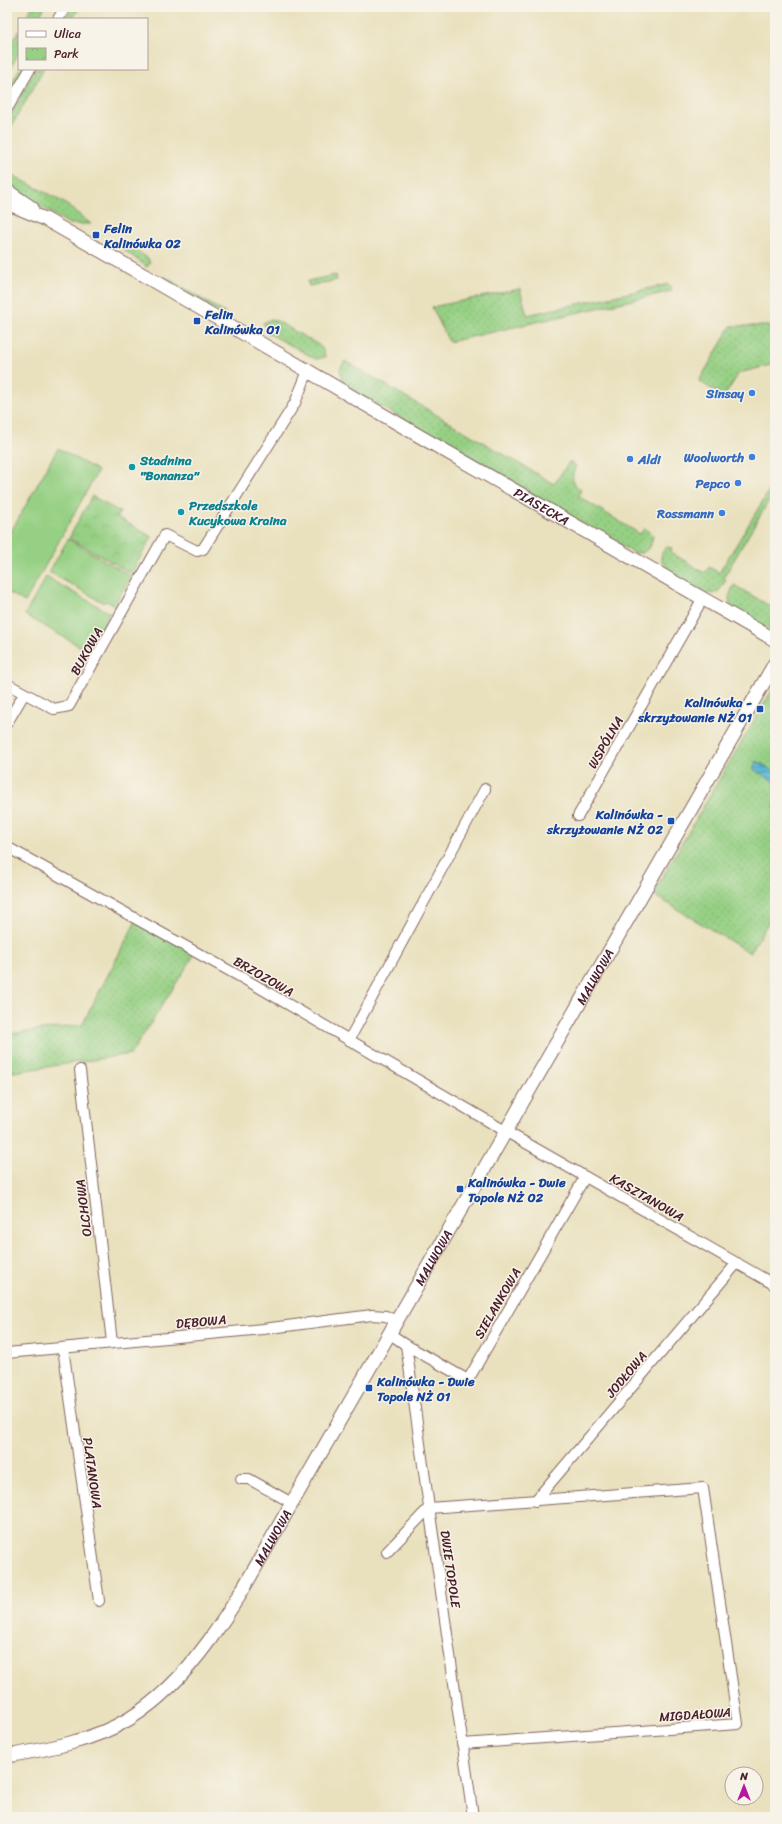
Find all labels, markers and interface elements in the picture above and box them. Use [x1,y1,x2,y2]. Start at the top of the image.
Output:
legend [18,18,148,70]
text: Ulica [54,23,82,45]
text: Park [54,43,79,65]
place label: Felin Kalinówka 02 [103,217,181,255]
marker: Felin Kalinówka 02 [91,230,101,240]
place label: Felin Kalinówka 01 [204,303,280,341]
marker: Felin Kalinówka 01 [192,316,202,326]
place label: Sinsay [705,382,744,405]
marker: Sinsay [747,388,757,398]
place label: Woolworth [684,446,744,469]
place label: Aldi [637,448,662,471]
place label: Stadnina "Bonanza" [139,449,200,487]
marker: Woolworth [747,452,757,462]
marker: Aldi [625,454,635,464]
marker: Stadnina "Bonanza" [127,462,137,472]
place label: Pepco [695,472,730,495]
marker: Pepco [733,478,743,488]
street label: PIASECKA [509,481,574,532]
place label: Przedszkole Kucykowa Kraina [188,494,287,532]
place label: Rossmann [656,502,715,525]
marker: Przedszkole Kucykowa Kraina [176,507,186,517]
marker: Rossmann [717,508,727,518]
street label: BUKOWA [64,623,109,680]
place label: Kalinówka - skrzyżowanie NŻ 01 [637,691,752,729]
marker: Kalinówka - skrzyżowanie NŻ 01 [755,704,765,714]
street label: WSPÓLNA [581,712,630,773]
place label: Kalinówka - skrzyżowanie NŻ 02 [546,803,663,841]
marker: Kalinówka - skrzyżowanie NŻ 02 [666,816,676,826]
street label: MALWOWA [570,944,620,1009]
street label: BRZOZOWA [229,950,298,1003]
street label: KASZTANOWA [605,1167,688,1228]
place label: Kalinówka - Dwie Topole NŻ 02 [467,1171,566,1209]
street label: OLCHOWA [69,1178,98,1238]
marker: Kalinówka - Dwie Topole NŻ 02 [455,1184,465,1194]
street label: MALWOWA [408,1225,459,1290]
street label: SIELANKOWA [468,1263,527,1343]
street label: DĘBOWA [175,1308,227,1335]
street label: JODŁOWA [599,1346,653,1404]
place label: Kalinówka - Dwie Topole NŻ 01 [376,1370,475,1408]
marker: Kalinówka - Dwie Topole NŻ 01 [364,1383,374,1393]
street label: PLATANOWA [76,1436,109,1510]
street label: MALWOWA [248,1505,298,1570]
street label: DWIE TOPOLE [434,1529,467,1610]
street label: MIGDAŁOWA [658,1701,732,1728]
north arrow [724,1766,764,1806]
text: N [739,1767,748,1786]

